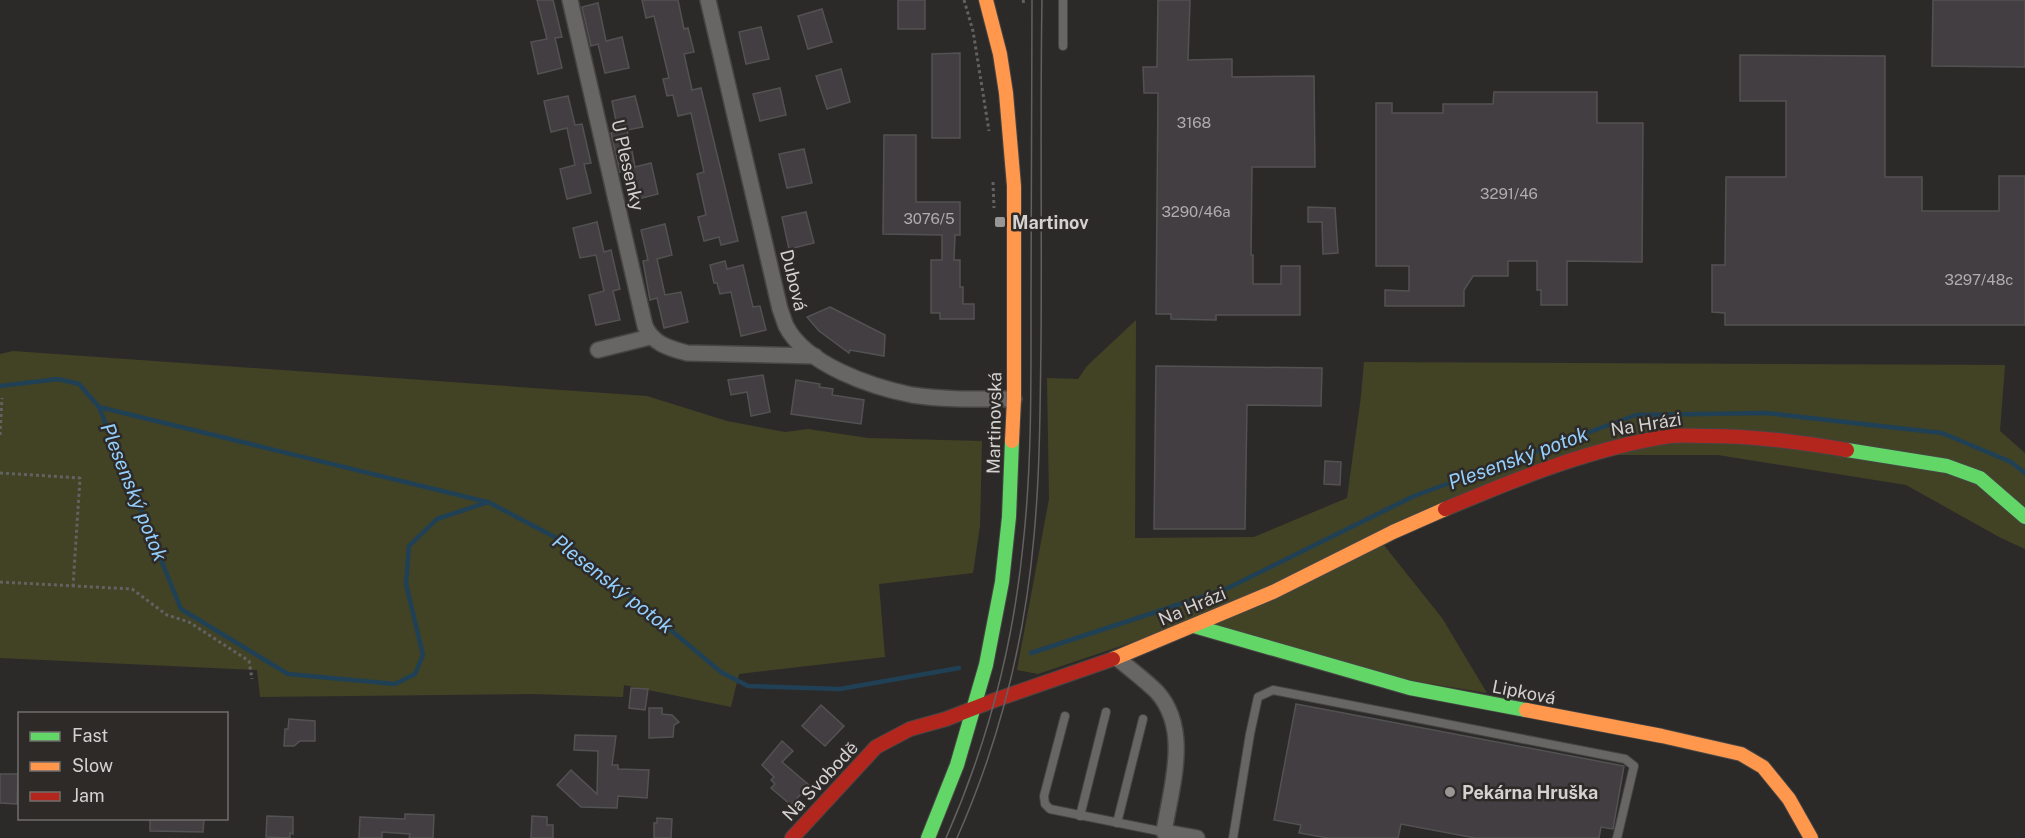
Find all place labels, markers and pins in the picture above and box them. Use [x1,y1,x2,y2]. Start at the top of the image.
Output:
place label: Martinov [1012,212,1089,233]
marker: Martinov [993,215,1007,229]
place label: Pekárna Hruška [1462,782,1598,803]
marker: Pekárna Hruška [1443,785,1457,799]

